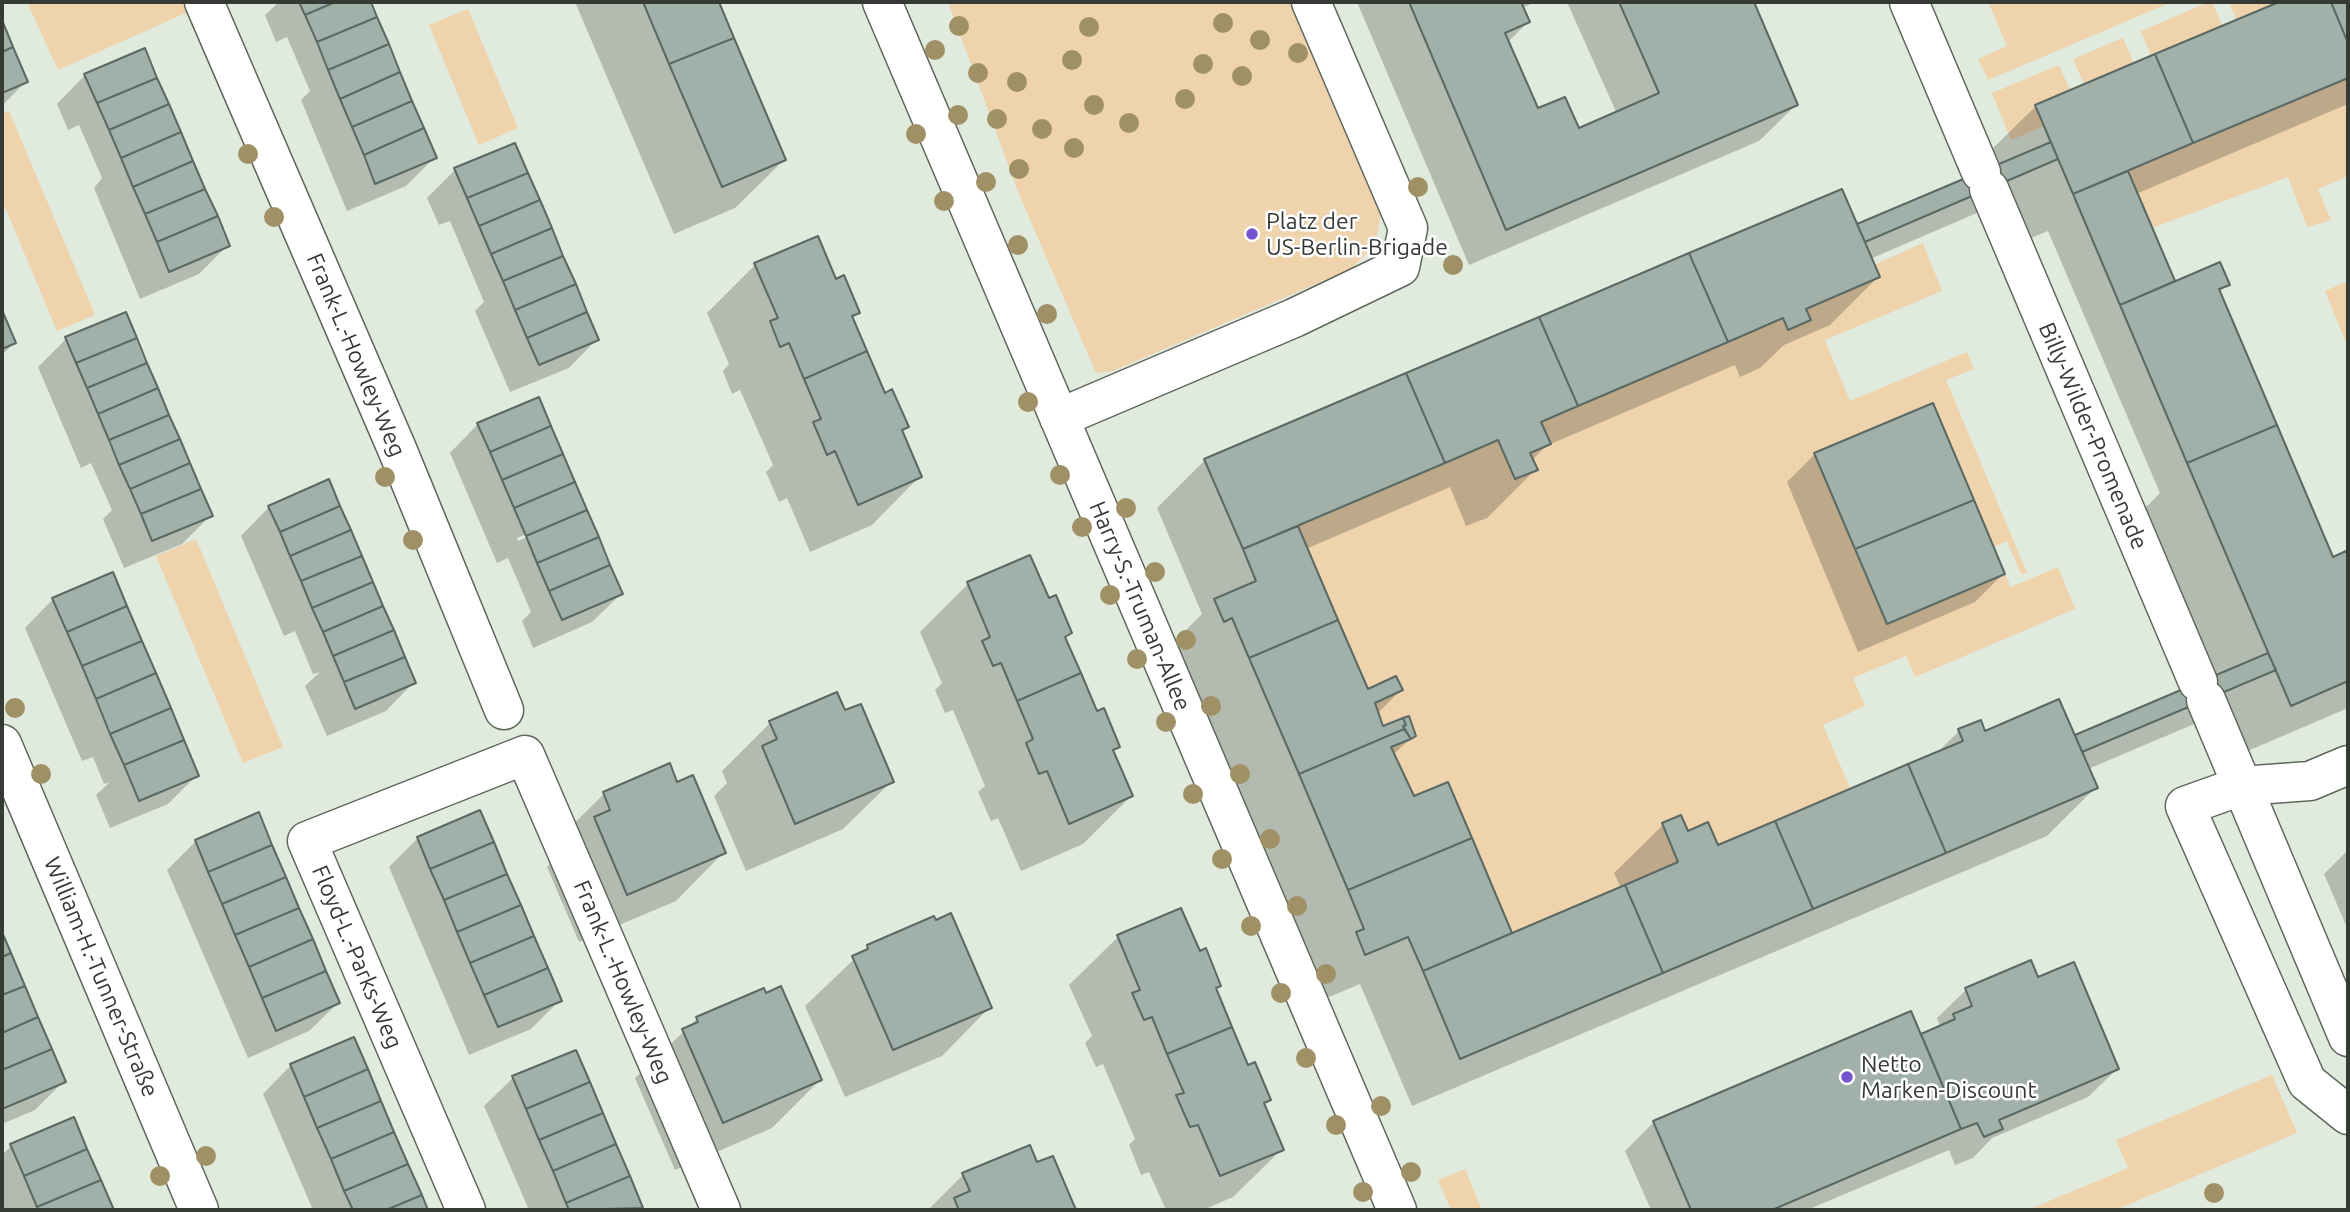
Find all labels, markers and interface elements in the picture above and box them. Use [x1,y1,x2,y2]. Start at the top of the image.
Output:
place label: Platz der US-Berlin-Brigade [1266,207,1448,261]
marker: Platz der US-Berlin-Brigade [1244,226,1260,242]
street label: Frank-L.-Howley-Weg [301,249,411,461]
street label: Billy-Wilder-Promenade [2033,318,2153,554]
street label: Harry-S.-Truman-Allee [1083,497,1197,715]
street label: William-H.-Tunner-Straße [38,853,164,1101]
street label: Floyd-L.-Parks-Weg [306,861,408,1053]
street label: Frank-L.-Howley-Weg [568,876,678,1088]
place label: Netto Marken-Discount [1861,1050,2036,1104]
marker: Netto Marken-Discount [1839,1069,1855,1085]

